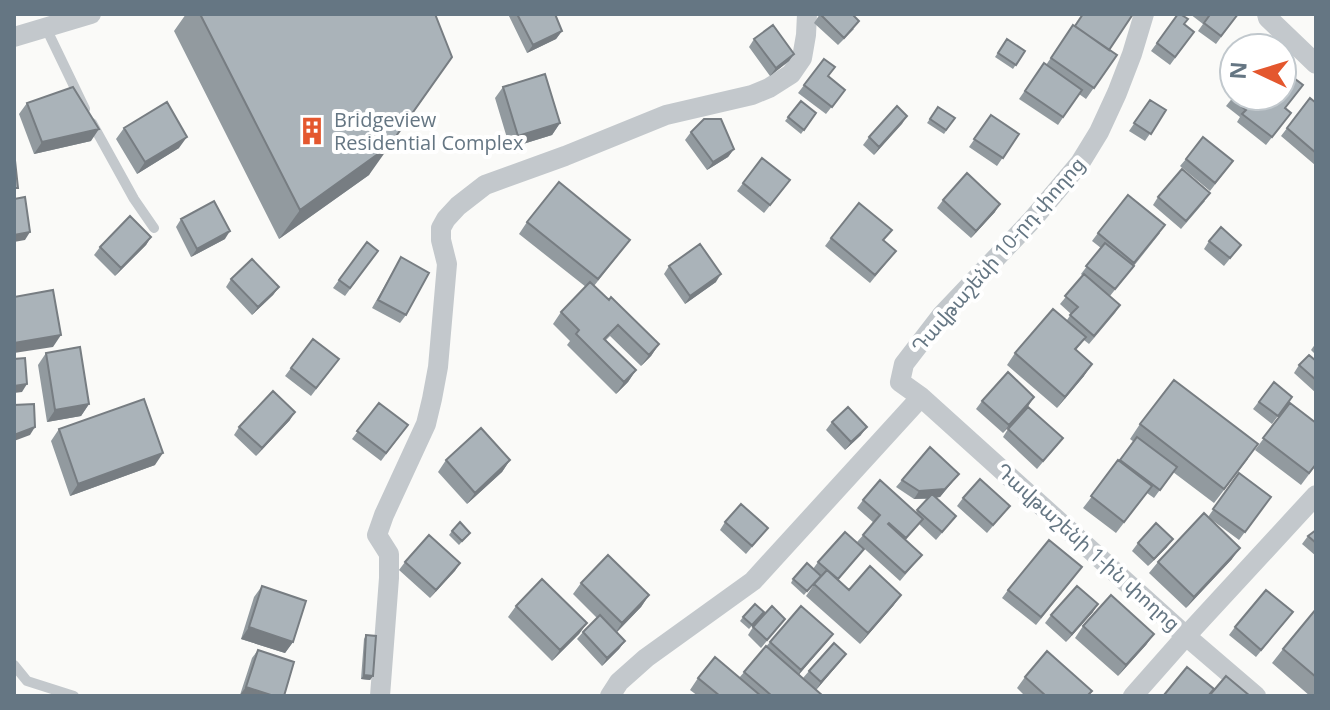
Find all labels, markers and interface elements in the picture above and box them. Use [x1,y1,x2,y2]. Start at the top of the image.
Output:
north arrow [1218,32,1298,112]
text: N [1221,61,1253,81]
place label: Bridgeview Residential Complex [334,106,524,156]
building icon: Bridgeview Residential Complex [297,116,327,146]
street label: Դավթաշենի 10-րդ փողոց [905,151,1090,358]
street label: Դավթաշենի 1-ին փողոց [990,457,1186,637]

